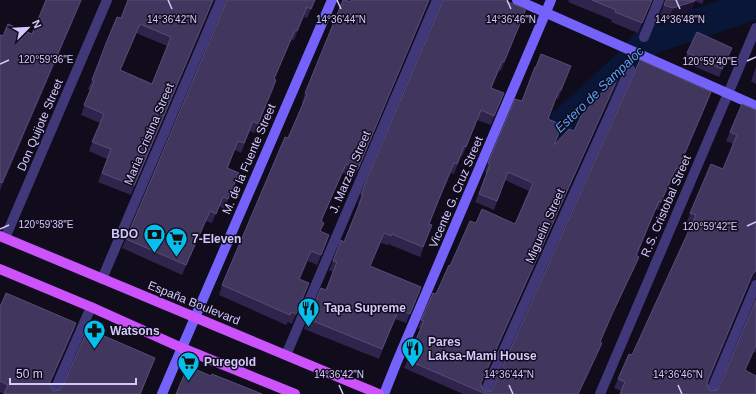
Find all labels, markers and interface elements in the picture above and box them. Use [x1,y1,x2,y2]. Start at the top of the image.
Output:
north arrow [8,8,48,48]
text: 14°36'42"N [147,14,197,25]
text: 14°36'44"N [316,14,366,25]
text: 14°36'46"N [486,14,536,25]
text: 14°36'48"N [655,14,705,25]
text: N [30,18,44,30]
water label: Estero de Sampaloc [552,43,647,135]
text: 120°59'36"E [18,54,74,65]
text: 120°59'40"E [682,56,738,67]
street label: Don Quijote Street [14,76,66,173]
street label: Maria Cristina Street [121,80,177,187]
street label: M. de la Fuente Street [219,101,279,216]
street label: J. Marzan Street [326,128,374,215]
street label: Vicente G. Cruz Street [426,134,486,250]
street label: R.S. Cristobal Street [638,152,694,259]
street label: Miguelin Street [522,186,568,265]
text: 120°59'38"E [18,219,74,230]
bank icon: BDO [141,221,167,254]
text: 120°59'42"E [682,221,738,232]
supermarket icon: 7-Eleven [164,226,190,259]
place label: BDO [111,227,138,241]
place label: 7-Eleven [192,232,241,246]
street label: España Boulevard [146,278,242,328]
restaurant icon: Tapa Supreme [295,295,321,328]
place label: Tapa Supreme [324,301,406,315]
pharmacy icon: Watsons [81,318,107,351]
place label: Watsons [110,324,160,338]
place label: Pares Laksa-Mami House [428,335,537,363]
restaurant icon: Pares Laksa-Mami House [400,336,426,369]
supermarket icon: Puregold [175,349,201,382]
place label: Puregold [204,355,256,369]
scale bar [10,360,136,386]
text: 50 m [16,367,43,381]
text: 14°36'42"N [314,369,364,380]
text: 14°36'44"N [484,369,534,380]
text: 14°36'46"N [653,369,703,380]

